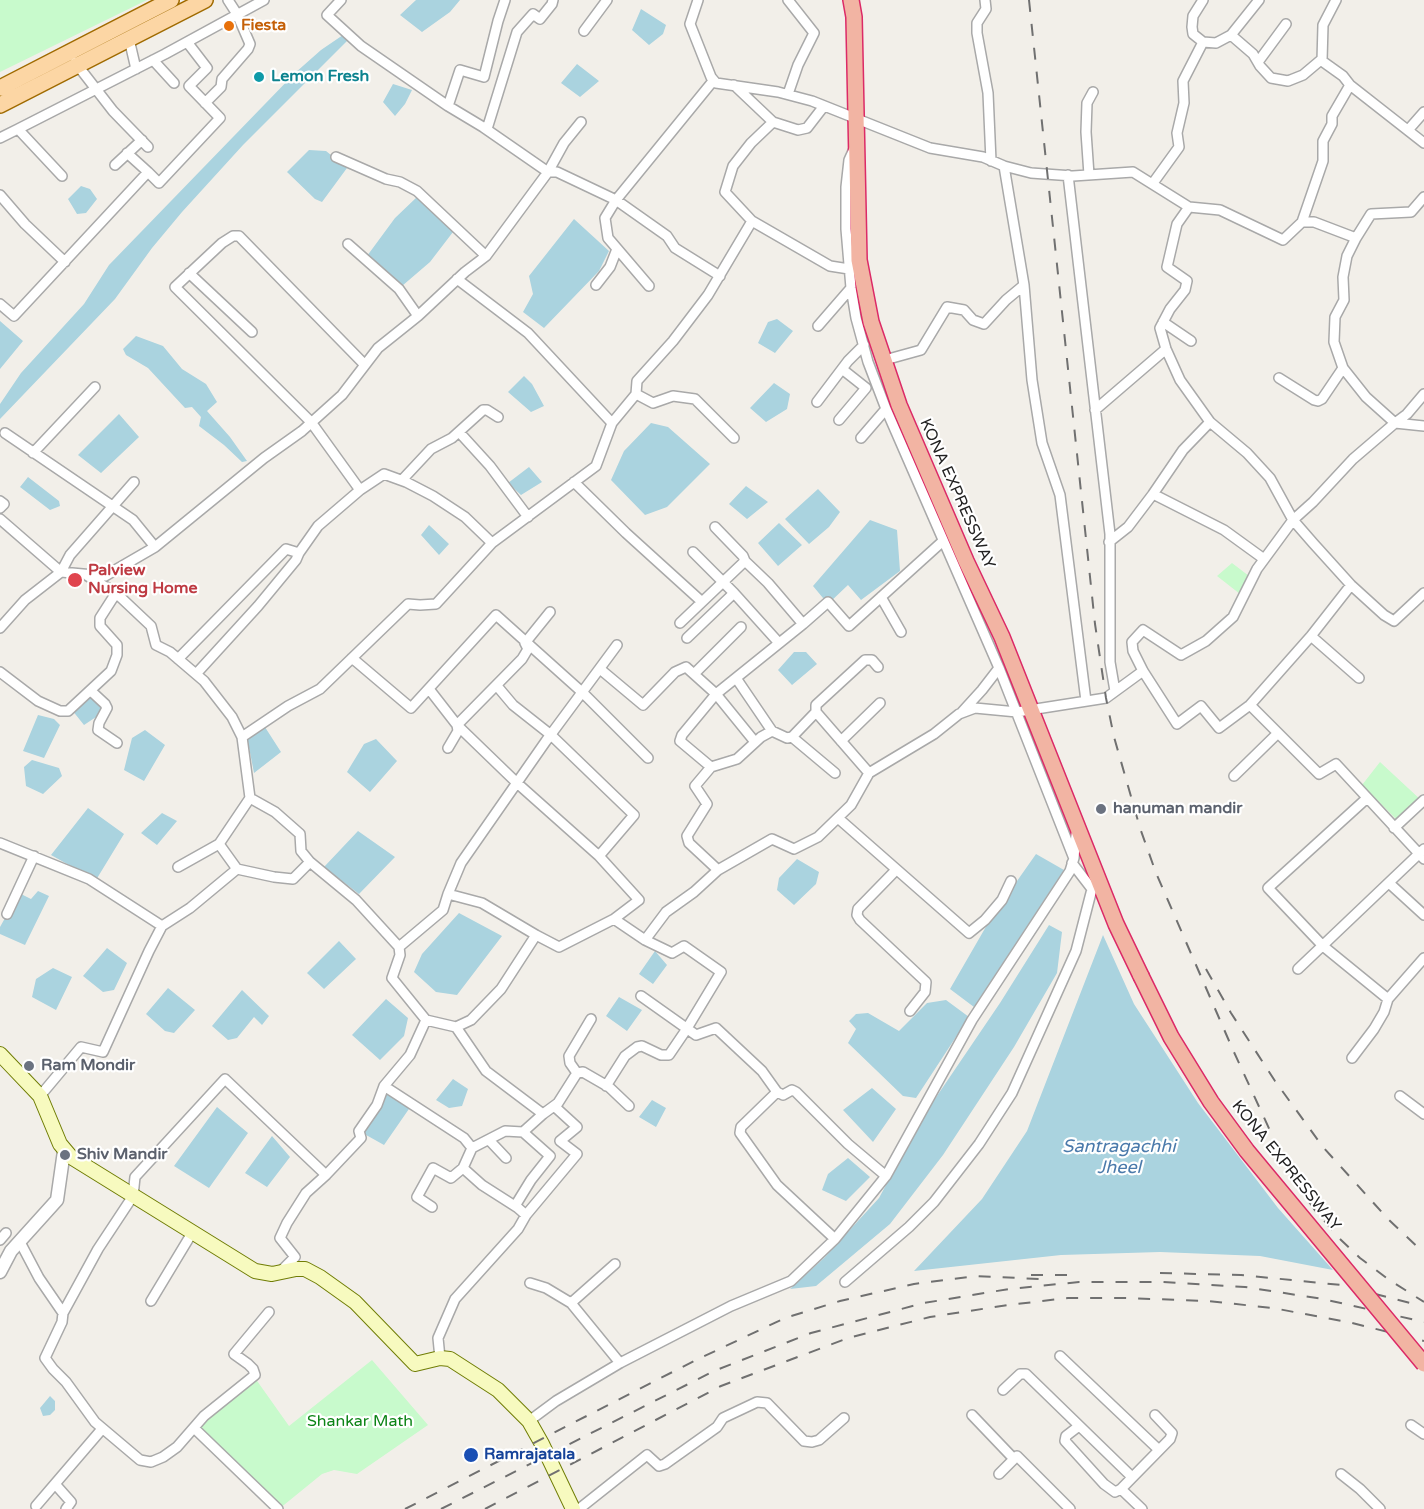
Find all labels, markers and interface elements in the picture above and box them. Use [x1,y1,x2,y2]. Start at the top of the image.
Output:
place label: Fiesta [241,16,286,36]
marker: Fiesta [222,19,236,33]
place label: Lemon Fresh [271,67,369,87]
marker: Lemon Fresh [252,70,266,84]
street label: KONA EXPRESSWAY [915,416,999,572]
place label: Palview Nursing Home [88,561,198,599]
marker: Palview Nursing Home [66,571,84,589]
place label: hanuman mandir [1113,799,1242,819]
marker: hanuman mandir [1094,802,1108,816]
place label: Ram Mondir [41,1056,135,1076]
marker: Ram Mondir [22,1059,36,1073]
street label: KONA EXPRESSWAY [1227,1097,1345,1235]
water label: Santragachhi Jheel [1062,1136,1176,1178]
place label: Shiv Mandir [77,1145,167,1165]
marker: Shiv Mandir [58,1148,72,1162]
park label: Shankar Math [307,1412,413,1432]
place label: Ramrajatala [484,1445,575,1465]
marker: Ramrajatala [462,1446,480,1464]

